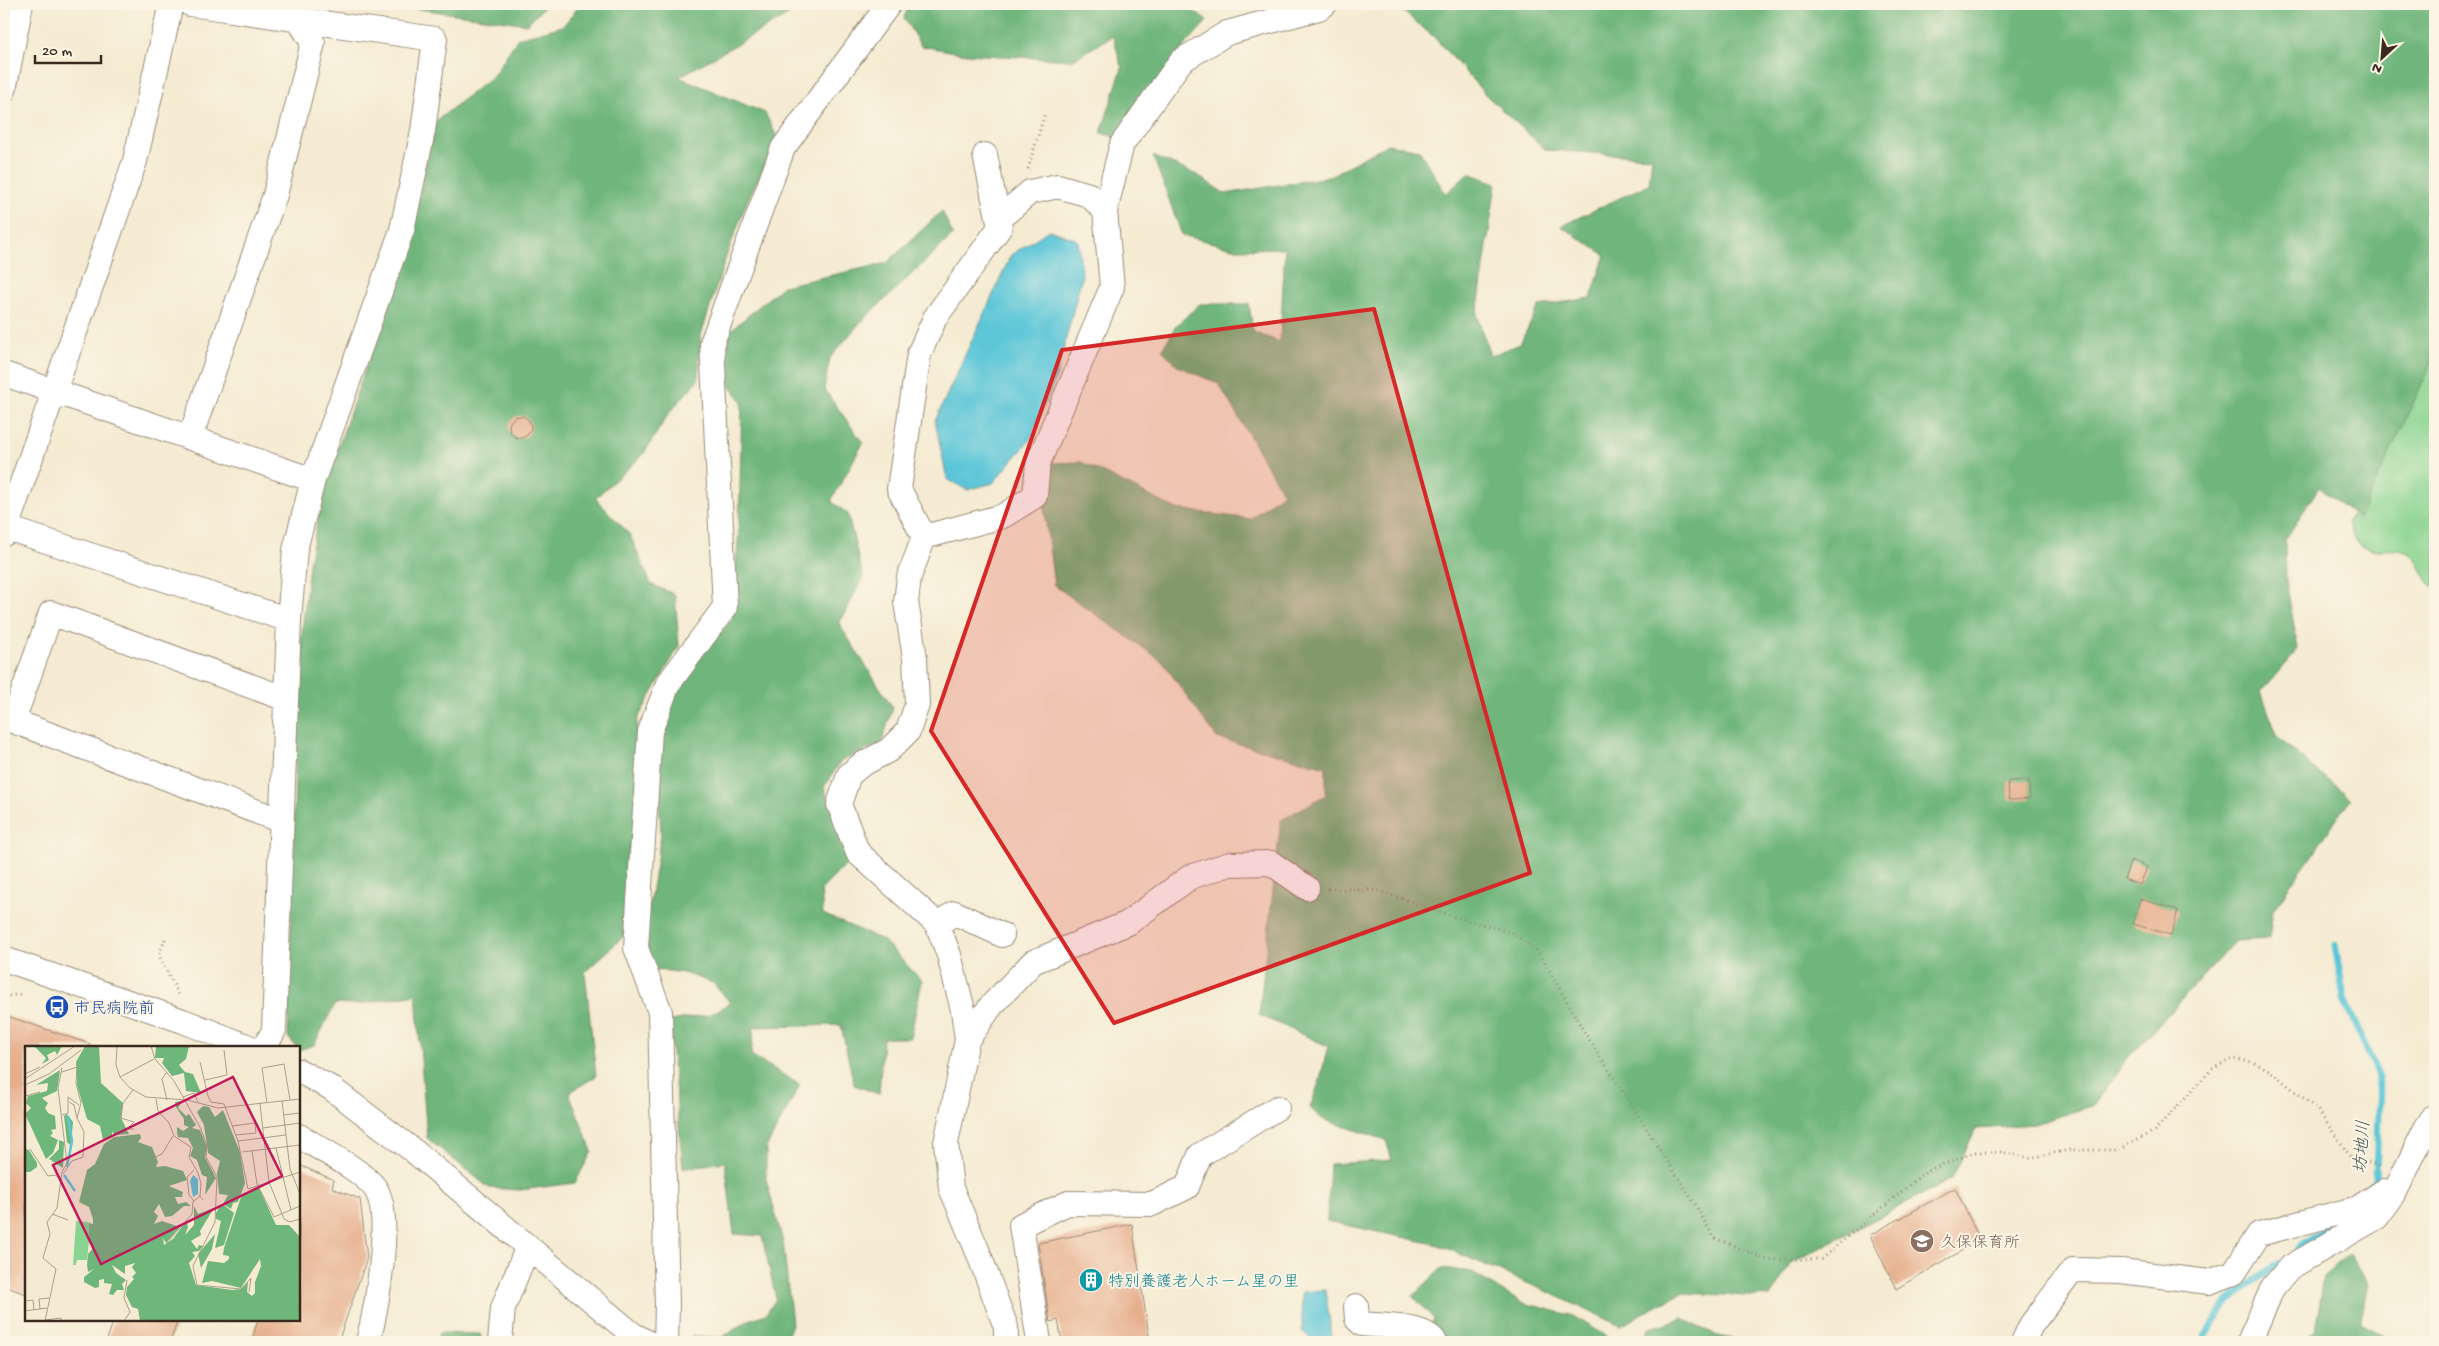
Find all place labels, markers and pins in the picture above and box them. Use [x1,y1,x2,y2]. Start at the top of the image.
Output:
bus stop icon: 市民病院前 [44,994,70,1020]
place label: 市民病院前 [74,1000,154,1020]
school or university icon: 久保保育所 [1909,1228,1935,1254]
place label: 久保保育所 [1940,1233,2020,1254]
building icon: 特別養護老人ホーム星の里 [1078,1267,1104,1293]
place label: 特別養護老人ホーム星の里 [1108,1272,1299,1293]

